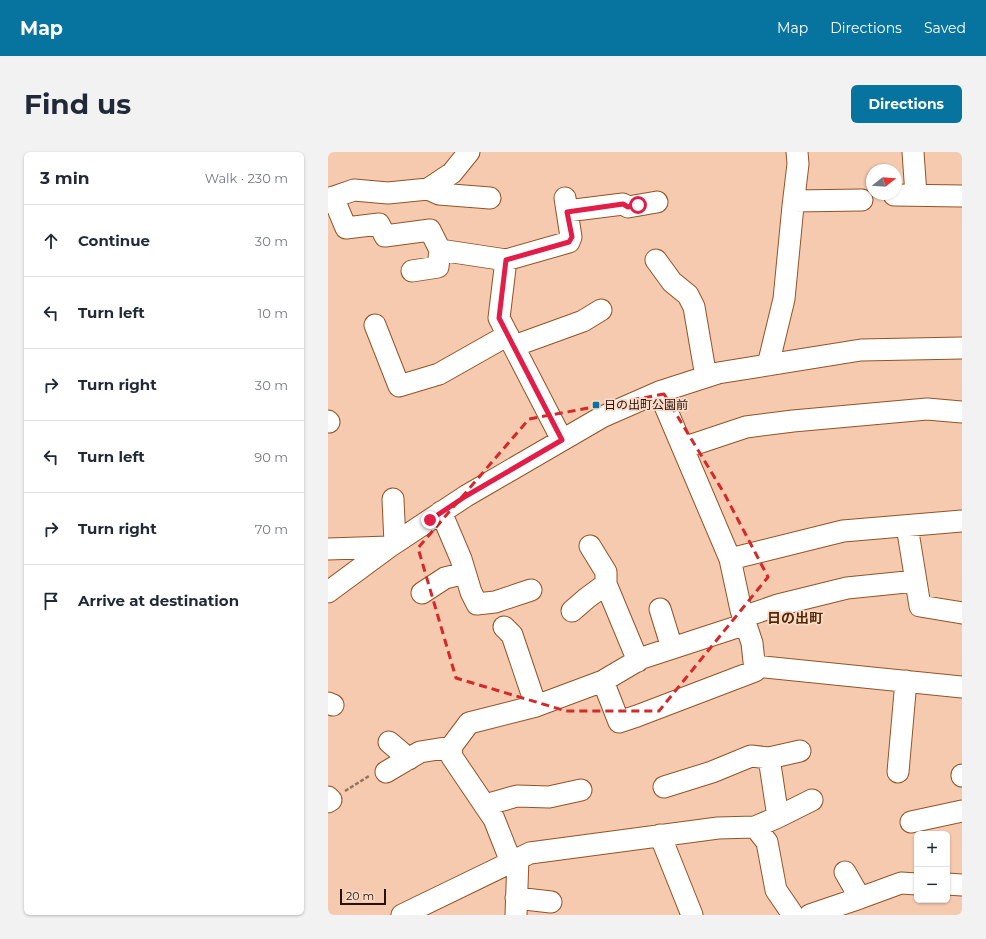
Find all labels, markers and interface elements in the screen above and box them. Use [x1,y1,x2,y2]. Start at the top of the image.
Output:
text: Map [20,17,63,40]
text: Map [777,19,808,37]
text: Directions [830,19,902,37]
text: Saved [924,19,966,37]
button: Directions [851,85,962,123]
text: Find us [24,87,131,121]
north arrow [866,164,902,200]
text: 3 min [40,168,90,188]
text: Walk · 230 m [205,170,288,186]
route start [629,196,647,214]
icon: ahead [40,230,62,252]
text: Continue [78,231,150,250]
text: 30 m [255,233,288,249]
icon: left [40,302,62,324]
text: Turn left [78,303,145,322]
text: 10 m [258,305,288,321]
icon: right [40,374,62,396]
text: Turn right [78,375,157,394]
text: 30 m [255,377,288,393]
place label: 日の出町公園前 [604,397,688,412]
marker: 日の出町公園前 [591,400,601,410]
icon: left [40,446,62,468]
text: Turn left [78,447,145,466]
text: 90 m [254,449,288,465]
route end [421,511,439,529]
icon: right [40,518,62,540]
text: Turn right [78,519,157,538]
text: 70 m [255,521,288,537]
icon: arrive [40,590,62,612]
text: Arrive at destination [78,591,239,610]
district label: 日の出町 [767,609,823,627]
map controls [914,831,950,903]
button: + [914,831,950,867]
button: − [914,867,950,903]
scale bar [340,887,386,906]
text: 20 m [346,889,374,903]

